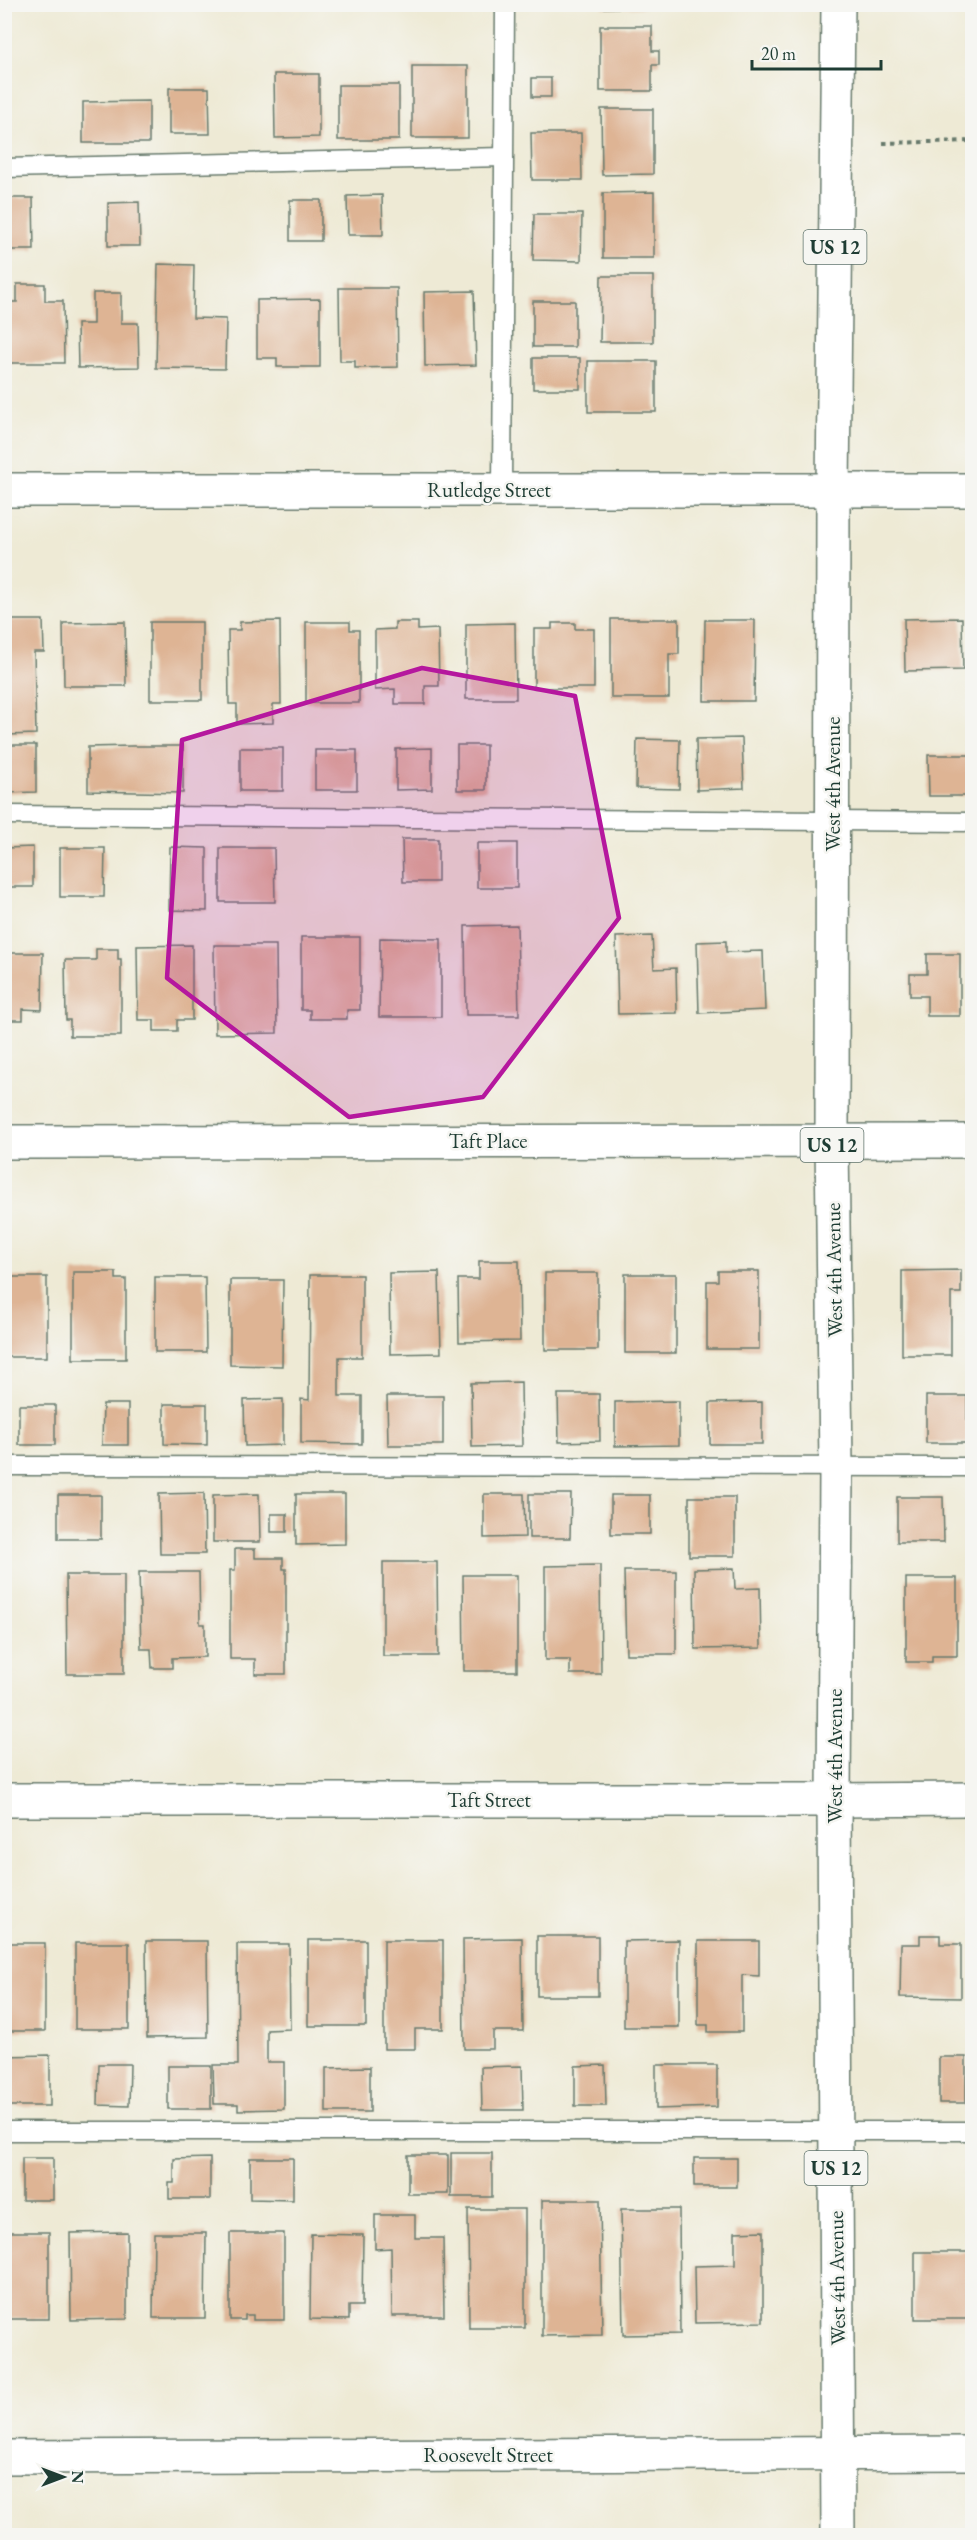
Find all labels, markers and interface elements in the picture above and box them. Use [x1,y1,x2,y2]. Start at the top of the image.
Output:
scale bar [752,33,881,71]
text: 20 m [761,42,796,65]
road number: US 12 [804,230,866,264]
street label: Rutledge Street [427,476,551,503]
street label: West 4th Avenue [819,717,846,851]
street label: Taft Place [448,1127,528,1154]
road number: US 12 [800,1128,864,1162]
street label: West 4th Avenue [819,1202,848,1338]
street label: West 4th Avenue [821,1689,848,1823]
street label: Taft Street [447,1786,531,1813]
road number: US 12 [804,2151,868,2185]
street label: West 4th Avenue [822,2210,851,2346]
street label: Roosevelt Street [423,2441,553,2468]
north arrow [33,2447,93,2507]
text: N [67,2471,88,2484]

